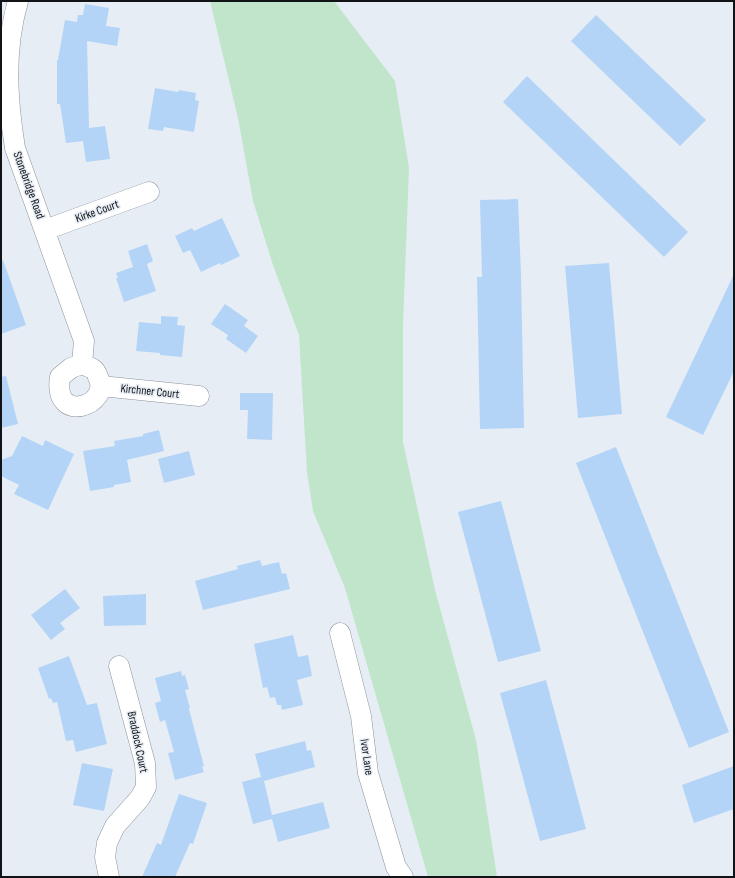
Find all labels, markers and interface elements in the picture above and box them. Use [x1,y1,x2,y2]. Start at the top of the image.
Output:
street label: Stonebridge Road [9,149,48,221]
street label: Kirke Court [73,197,121,226]
street label: Kirchner Court [120,381,180,402]
street label: Braddock Court [124,710,151,775]
street label: Ivor Lane [357,738,376,776]

